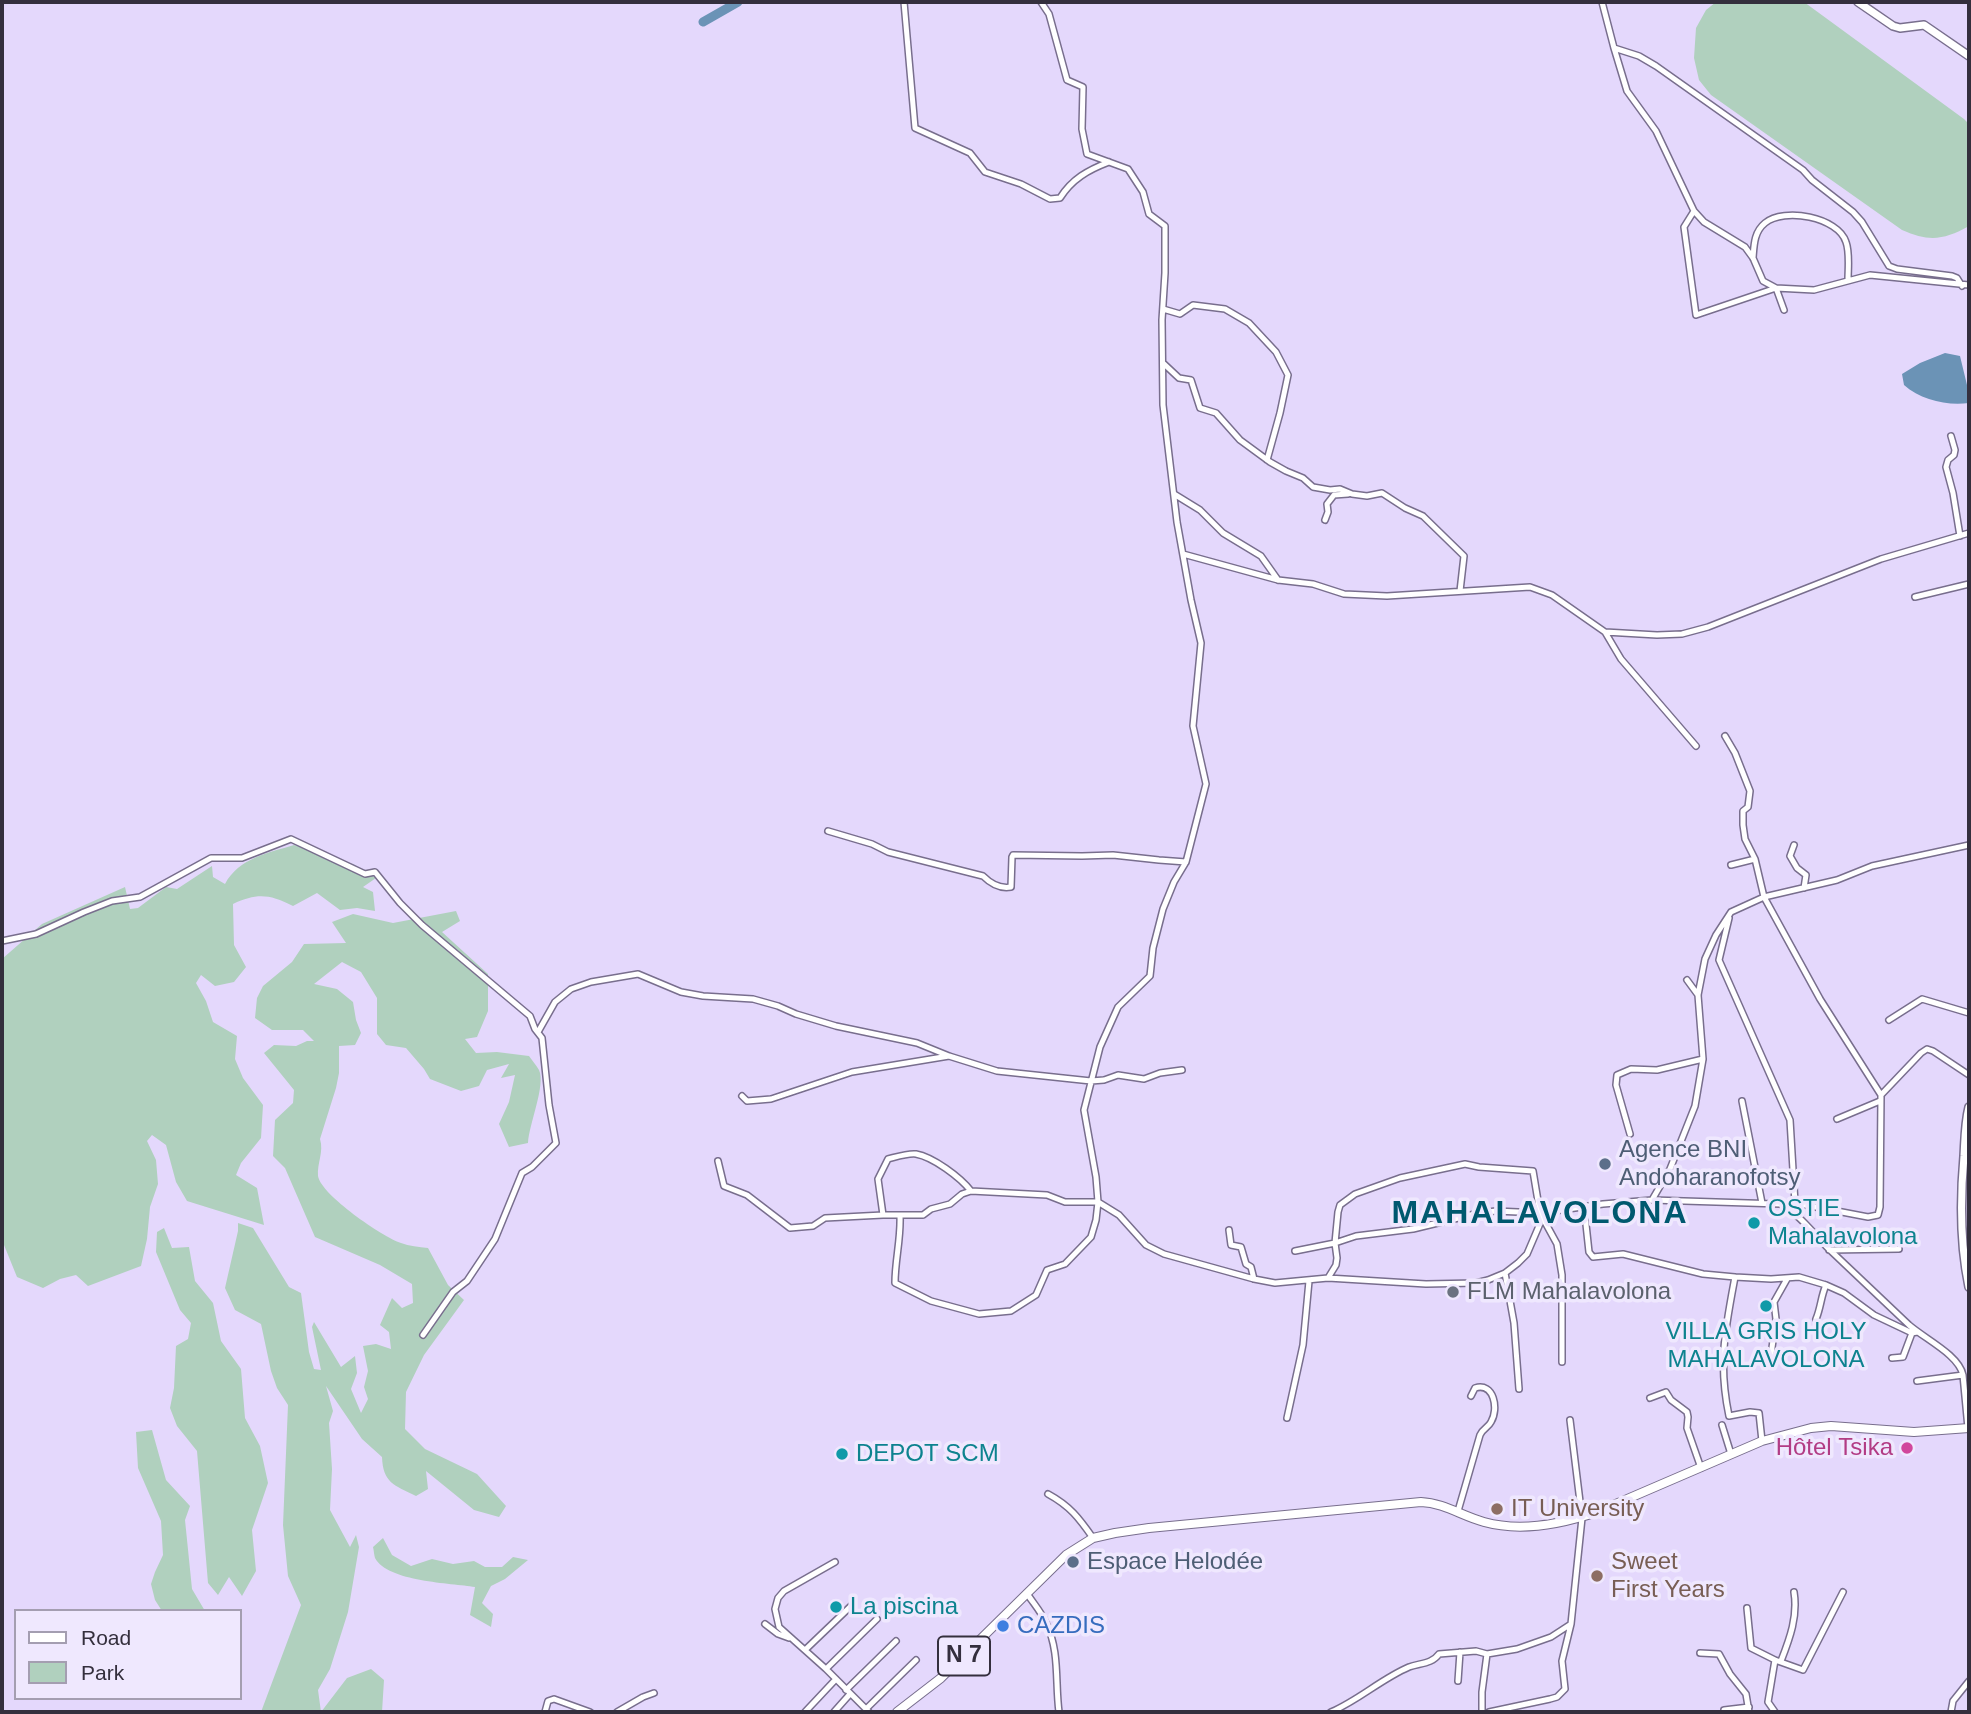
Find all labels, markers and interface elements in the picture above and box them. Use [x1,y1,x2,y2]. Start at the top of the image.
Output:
place label: Agence BNI Andoharanofotsy [1619,1136,1800,1192]
marker: Agence BNI Andoharanofotsy [1597,1156,1613,1172]
district label: MAHALAVOLONA [1393,1195,1687,1233]
place label: OSTIE Mahalavolona [1768,1195,1917,1251]
marker: OSTIE Mahalavolona [1746,1215,1762,1231]
place label: FLM Mahalavolona [1467,1278,1671,1306]
marker: FLM Mahalavolona [1445,1284,1461,1300]
marker: VILLA GRIS HOLY MAHALAVOLONA [1758,1298,1774,1314]
place label: VILLA GRIS HOLY MAHALAVOLONA [1666,1318,1866,1374]
place label: Hôtel Tsika [1776,1434,1893,1462]
place label: DEPOT SCM [856,1440,999,1468]
marker: Hôtel Tsika [1899,1440,1915,1456]
marker: DEPOT SCM [834,1446,850,1462]
place label: IT University [1511,1495,1644,1523]
marker: IT University [1489,1501,1505,1517]
place label: Espace Helodée [1087,1548,1263,1576]
place label: Sweet First Years [1611,1548,1725,1604]
marker: Espace Helodée [1065,1554,1081,1570]
marker: Sweet First Years [1589,1568,1605,1584]
place label: La piscina [850,1593,958,1621]
marker: La piscina [828,1599,844,1615]
legend [14,1609,242,1700]
place label: CAZDIS [1017,1612,1105,1640]
marker: CAZDIS [995,1618,1011,1634]
text: Road [81,1626,131,1649]
road number: N 7 [938,1637,990,1676]
text: Park [81,1661,124,1684]

